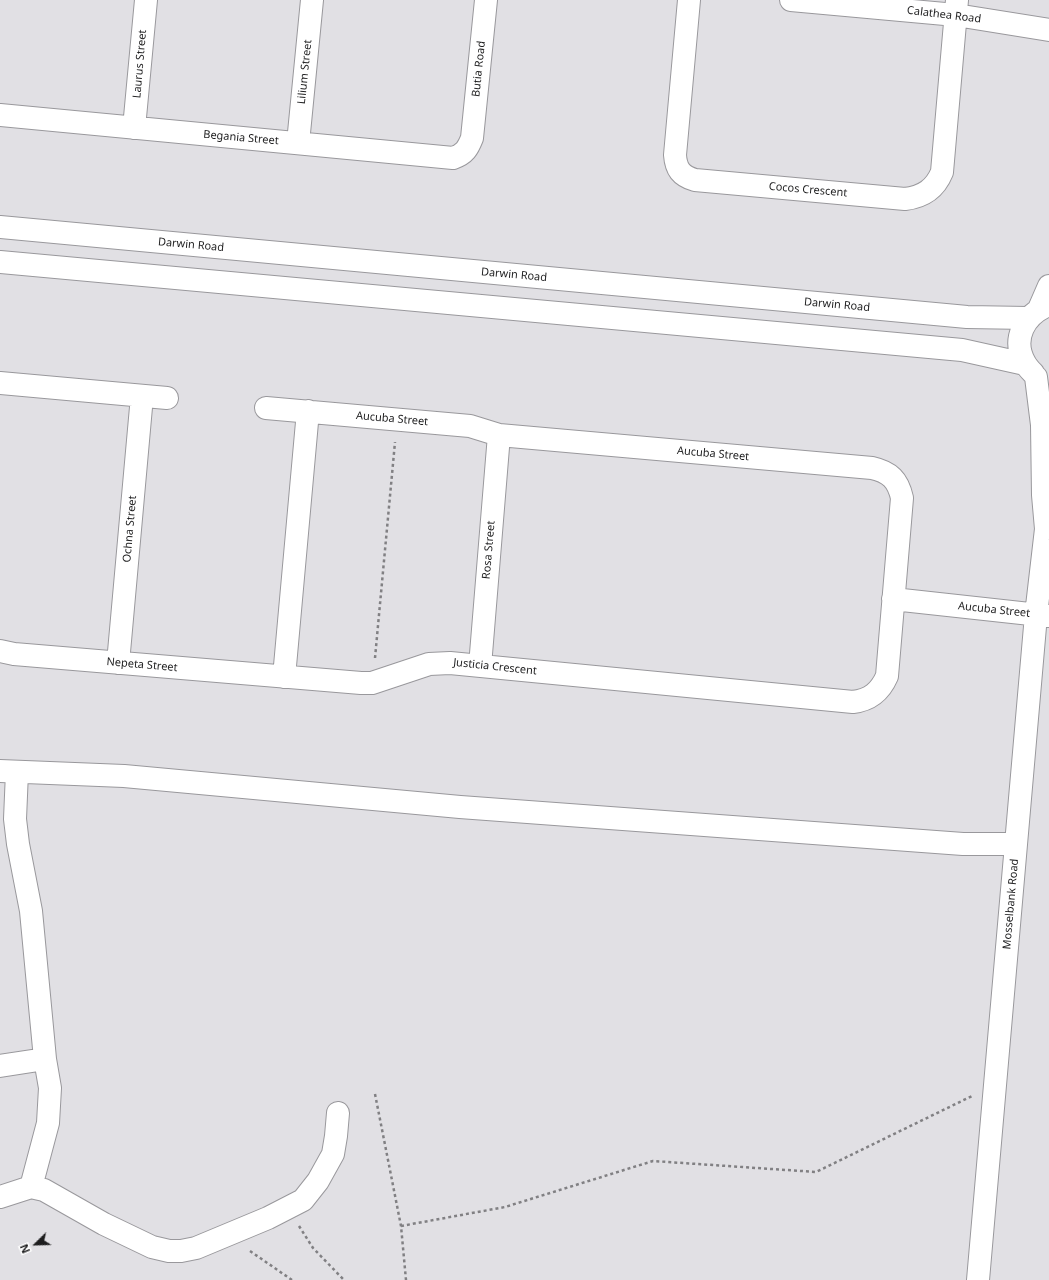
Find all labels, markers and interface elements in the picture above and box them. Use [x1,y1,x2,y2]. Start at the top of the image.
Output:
street label: Calathea Road [906,4,982,26]
street label: Laurus Street [130,29,150,99]
street label: Lilium Street [295,39,315,105]
street label: Butia Road [469,40,489,98]
street label: Begania Street [203,128,279,148]
street label: Cocos Crescent [768,180,848,200]
street label: Darwin Road [157,236,225,254]
street label: Darwin Road [480,266,548,284]
street label: Darwin Road [803,296,871,314]
street label: Aucuba Street [355,409,429,429]
street label: Aucuba Street [676,444,750,464]
street label: Ochna Street [120,495,140,563]
street label: Rosa Street [480,520,498,580]
street label: Aucuba Street [957,600,1031,620]
street label: Nepeta Street [106,655,178,675]
street label: Justicia Crescent [453,656,537,678]
street label: Mosselbank Road [1000,858,1022,950]
north arrow [16,1224,56,1264]
text: N [16,1242,33,1256]

